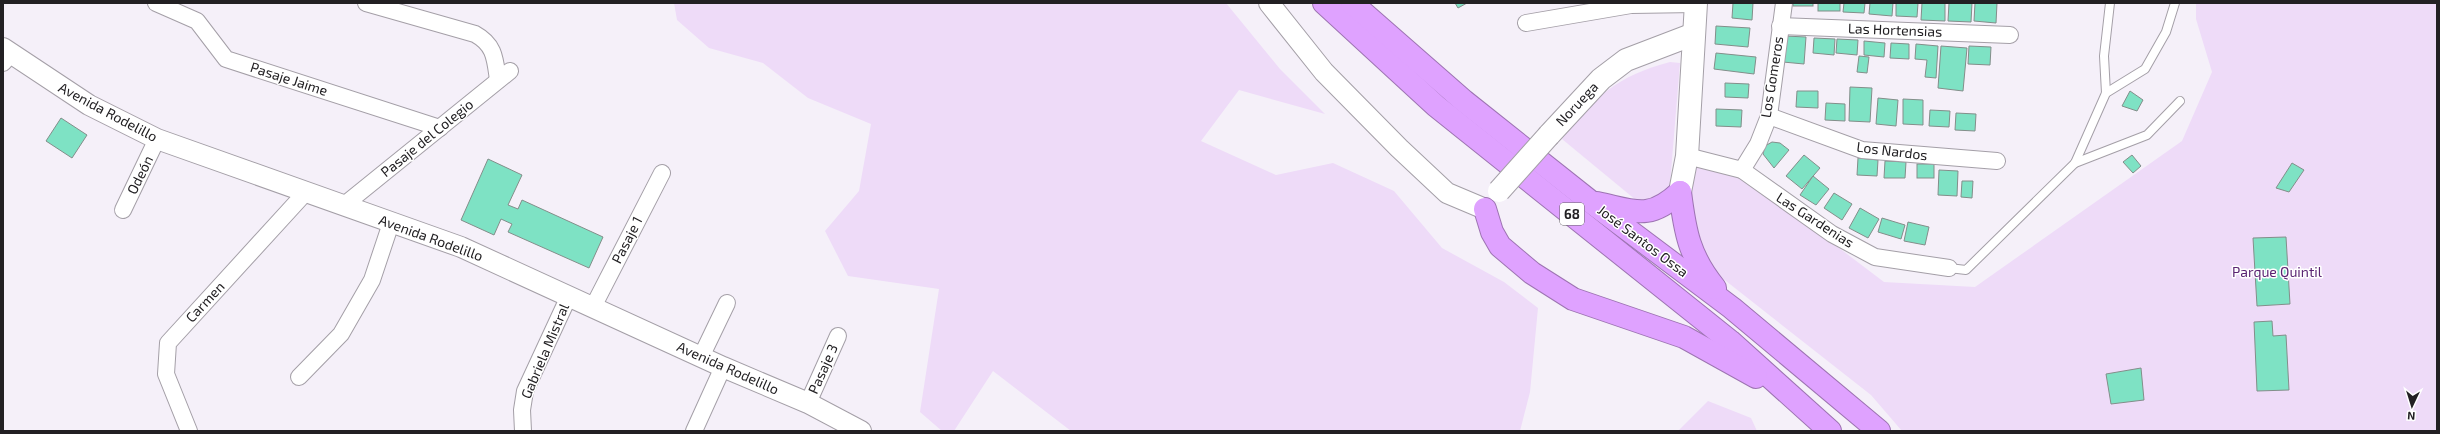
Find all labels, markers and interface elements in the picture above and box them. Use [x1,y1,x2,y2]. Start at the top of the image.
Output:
street label: Las Hortensias [1848,19,1942,40]
street label: Los Gomeros [1757,35,1786,119]
street label: Pasaje Jaime [248,58,330,99]
street label: Avenida Rodelillo [56,78,161,145]
street label: Noruega [1552,78,1601,129]
street label: Pasaje del Colegio [377,95,476,180]
street label: Los Nardos [1856,138,1929,163]
street label: Odeón [123,153,156,197]
street label: Las Gardenias [1773,188,1857,251]
street label: José Santos Ossa [1595,201,1692,280]
road number: 68 [1560,203,1584,225]
street label: Avenida Rodelillo [377,211,486,264]
street label: Pasaje 1 [608,213,646,266]
park label: Parque Quintil [2232,263,2323,280]
street label: Carmen [182,278,228,325]
street label: Gabriela Mistral [517,300,573,401]
street label: Avenida Rodelillo [675,337,782,398]
street label: Pasaje 3 [804,341,841,396]
north arrow [2392,386,2432,426]
text: N [2407,410,2416,423]

